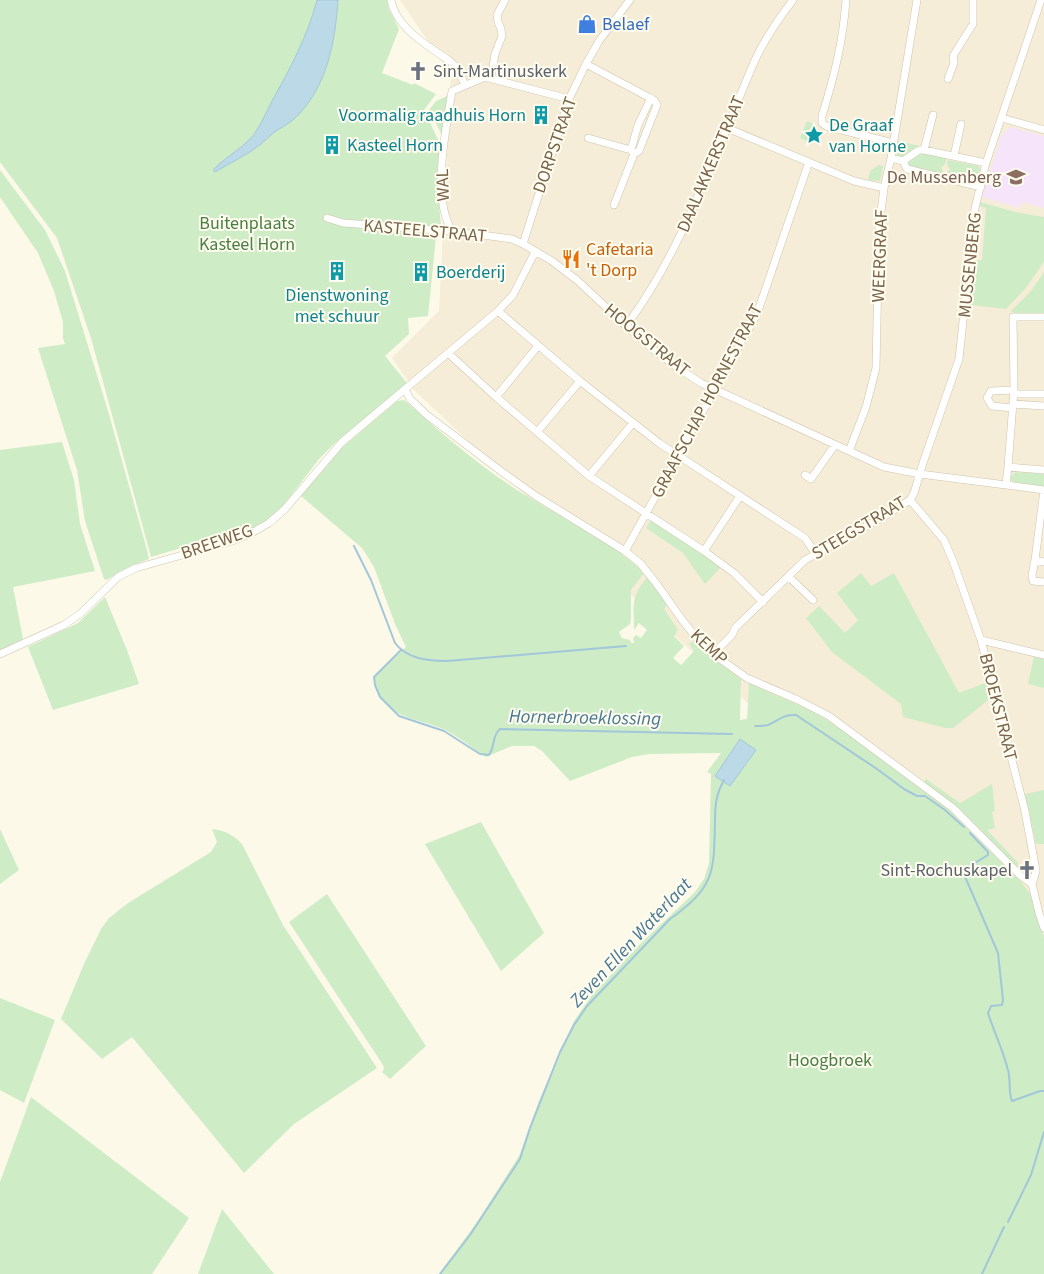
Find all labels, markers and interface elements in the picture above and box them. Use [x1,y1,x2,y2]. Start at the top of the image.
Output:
place label: Belaef [602,12,650,37]
shop icon: Belaef [576,13,598,35]
place label: Sint-Martinuskerk [433,59,567,84]
church icon: Sint-Martinuskerk [407,60,429,82]
street label: DAALAKKERSTRAAT [671,91,751,236]
street label: DORPSTRAAT [527,93,583,197]
place label: Voormalig raadhuis Horn [339,103,526,128]
building icon: Voormalig raadhuis Horn [530,104,552,126]
place label: De Graaf van Horne [829,113,906,159]
place icon: De Graaf van Horne [803,124,825,146]
place label: Kasteel Horn [347,133,443,158]
building icon: Kasteel Horn [321,134,343,156]
place label: De Mussenberg [887,165,1001,190]
school or university icon: De Mussenberg [1005,166,1027,188]
street label: WAL [430,168,456,202]
street label: WEERGRAAF [866,209,894,303]
park label: Buitenplaats Kasteel Horn [199,211,295,257]
street label: MUSSENBERG [952,211,988,319]
street label: KASTEELSTRAAT [362,213,488,249]
place label: Cafetaria 't Dorp [586,237,654,283]
restaurant icon: Cafetaria 't Dorp [560,248,582,270]
building icon: Dienstwoning met schuur [326,260,348,282]
place label: Boerderij [436,260,505,285]
building icon: Boerderij [410,261,432,283]
place label: Dienstwoning met schuur [285,283,389,329]
street label: HOOGSTRAAT [599,298,696,383]
street label: GRAAFSCHAP HORNESTRAAT [645,299,769,503]
street label: STEEGSTRAAT [807,490,911,566]
street label: BREEWEG [178,518,256,566]
street label: KEMP [685,623,733,671]
street label: BROEKSTRAAT [973,651,1023,764]
water label: Hornerbroeklossing [509,703,661,733]
place label: Sint-Rochuskapel [880,858,1012,883]
church icon: Sint-Rochuskapel [1016,859,1038,881]
water label: Zeven Ellen Waterlaat [563,872,699,1015]
park label: Hoogbroek [788,1048,872,1073]

